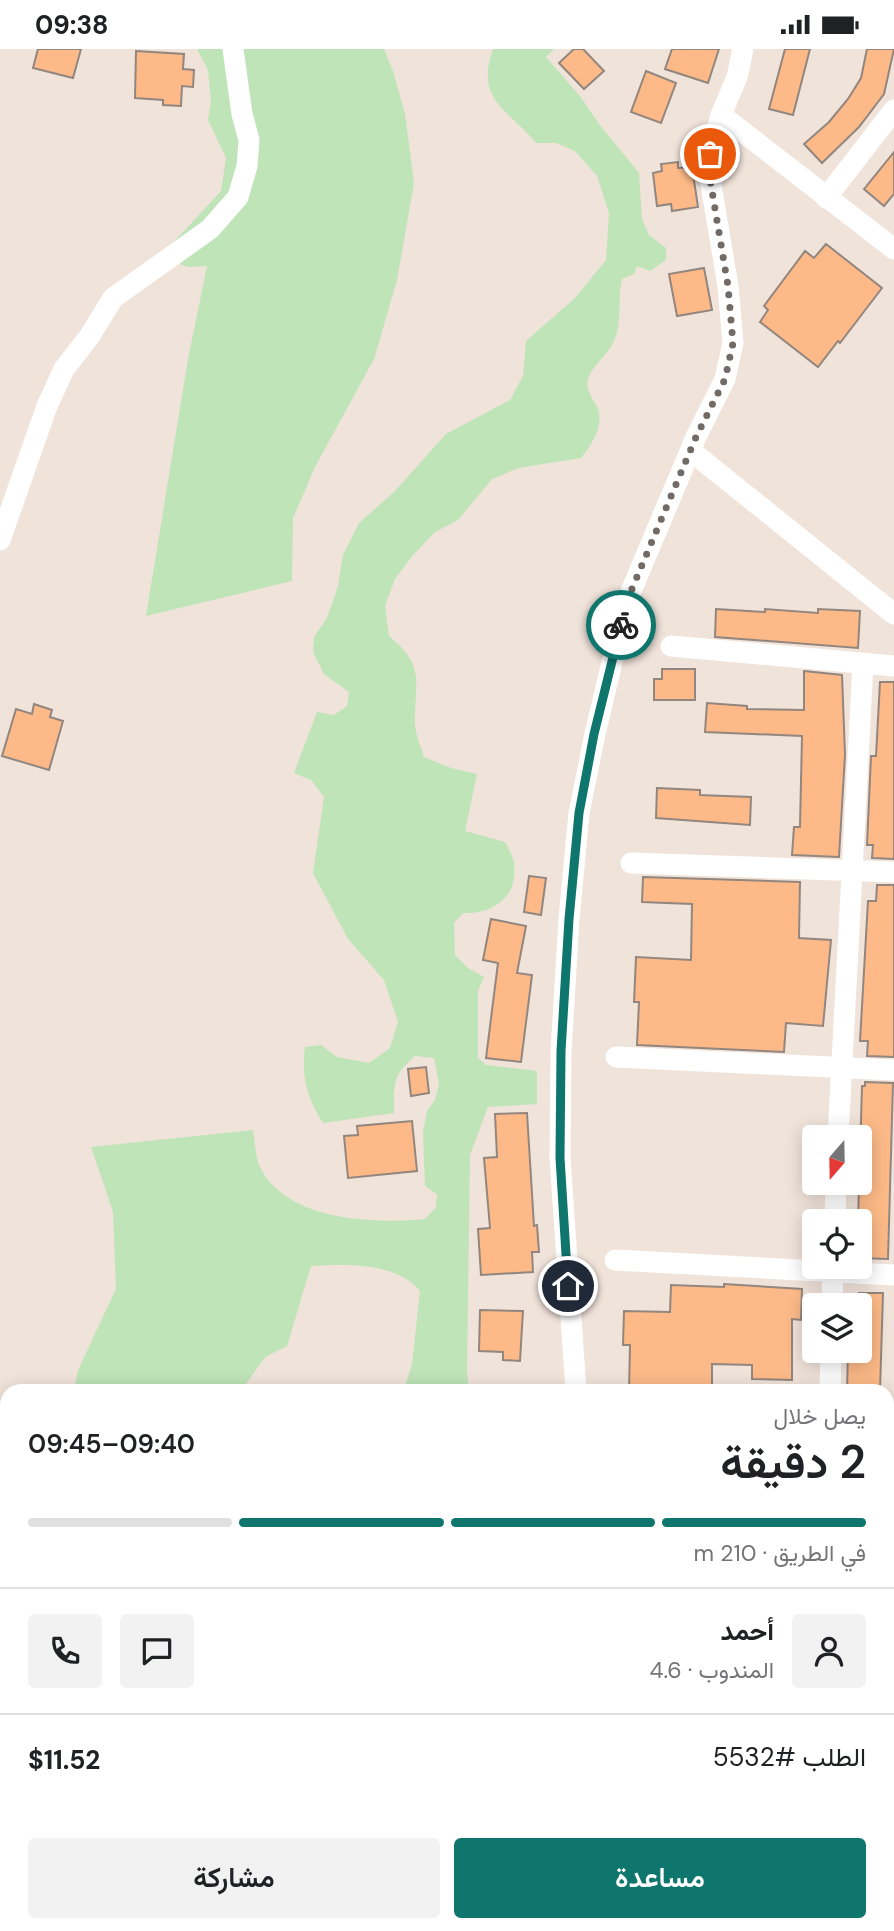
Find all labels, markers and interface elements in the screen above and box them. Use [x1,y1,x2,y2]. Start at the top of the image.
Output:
text: 09:38 [35,8,109,42]
pin [680,124,740,184]
icon: bag [691,135,729,173]
courier [586,590,656,660]
icon: bike [602,606,640,644]
north arrow [802,1125,872,1195]
map controls [802,1125,872,1363]
button: locate [802,1209,872,1279]
pin [538,1256,598,1316]
icon: home [549,1267,587,1305]
button: layers [802,1293,872,1363]
text: يصل خلال [774,1401,866,1431]
text: 09:40–09:45 [28,1427,195,1461]
text: 2 دقيقة [720,1432,866,1492]
text: في الطريق · 210 m [694,1538,866,1568]
button: phone [28,1614,102,1688]
button: chat [120,1614,194,1688]
text: أحمد [721,1614,774,1648]
button: person [792,1614,866,1688]
text: المندوب · 4.6 [649,1655,774,1685]
text: الطلب #5532 [713,1740,866,1774]
text: $11.52 [28,1743,100,1777]
button: مشاركة [28,1838,440,1918]
button: مساعدة [454,1838,866,1918]

